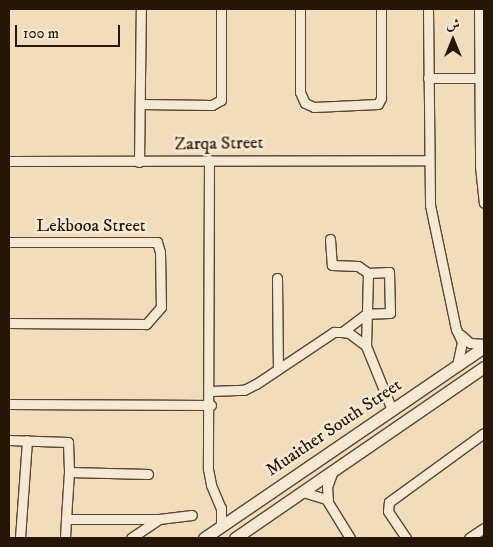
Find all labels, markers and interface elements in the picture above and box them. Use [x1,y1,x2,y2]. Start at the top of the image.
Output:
scale bar [18,15,122,47]
north arrow [428,15,478,65]
text: ش [446,16,460,34]
text: 100 m [23,24,59,43]
street label: Zarqa Street [174,132,264,156]
street label: Lekbooa Street [36,215,146,237]
street label: Muaither South Street [262,375,406,481]

